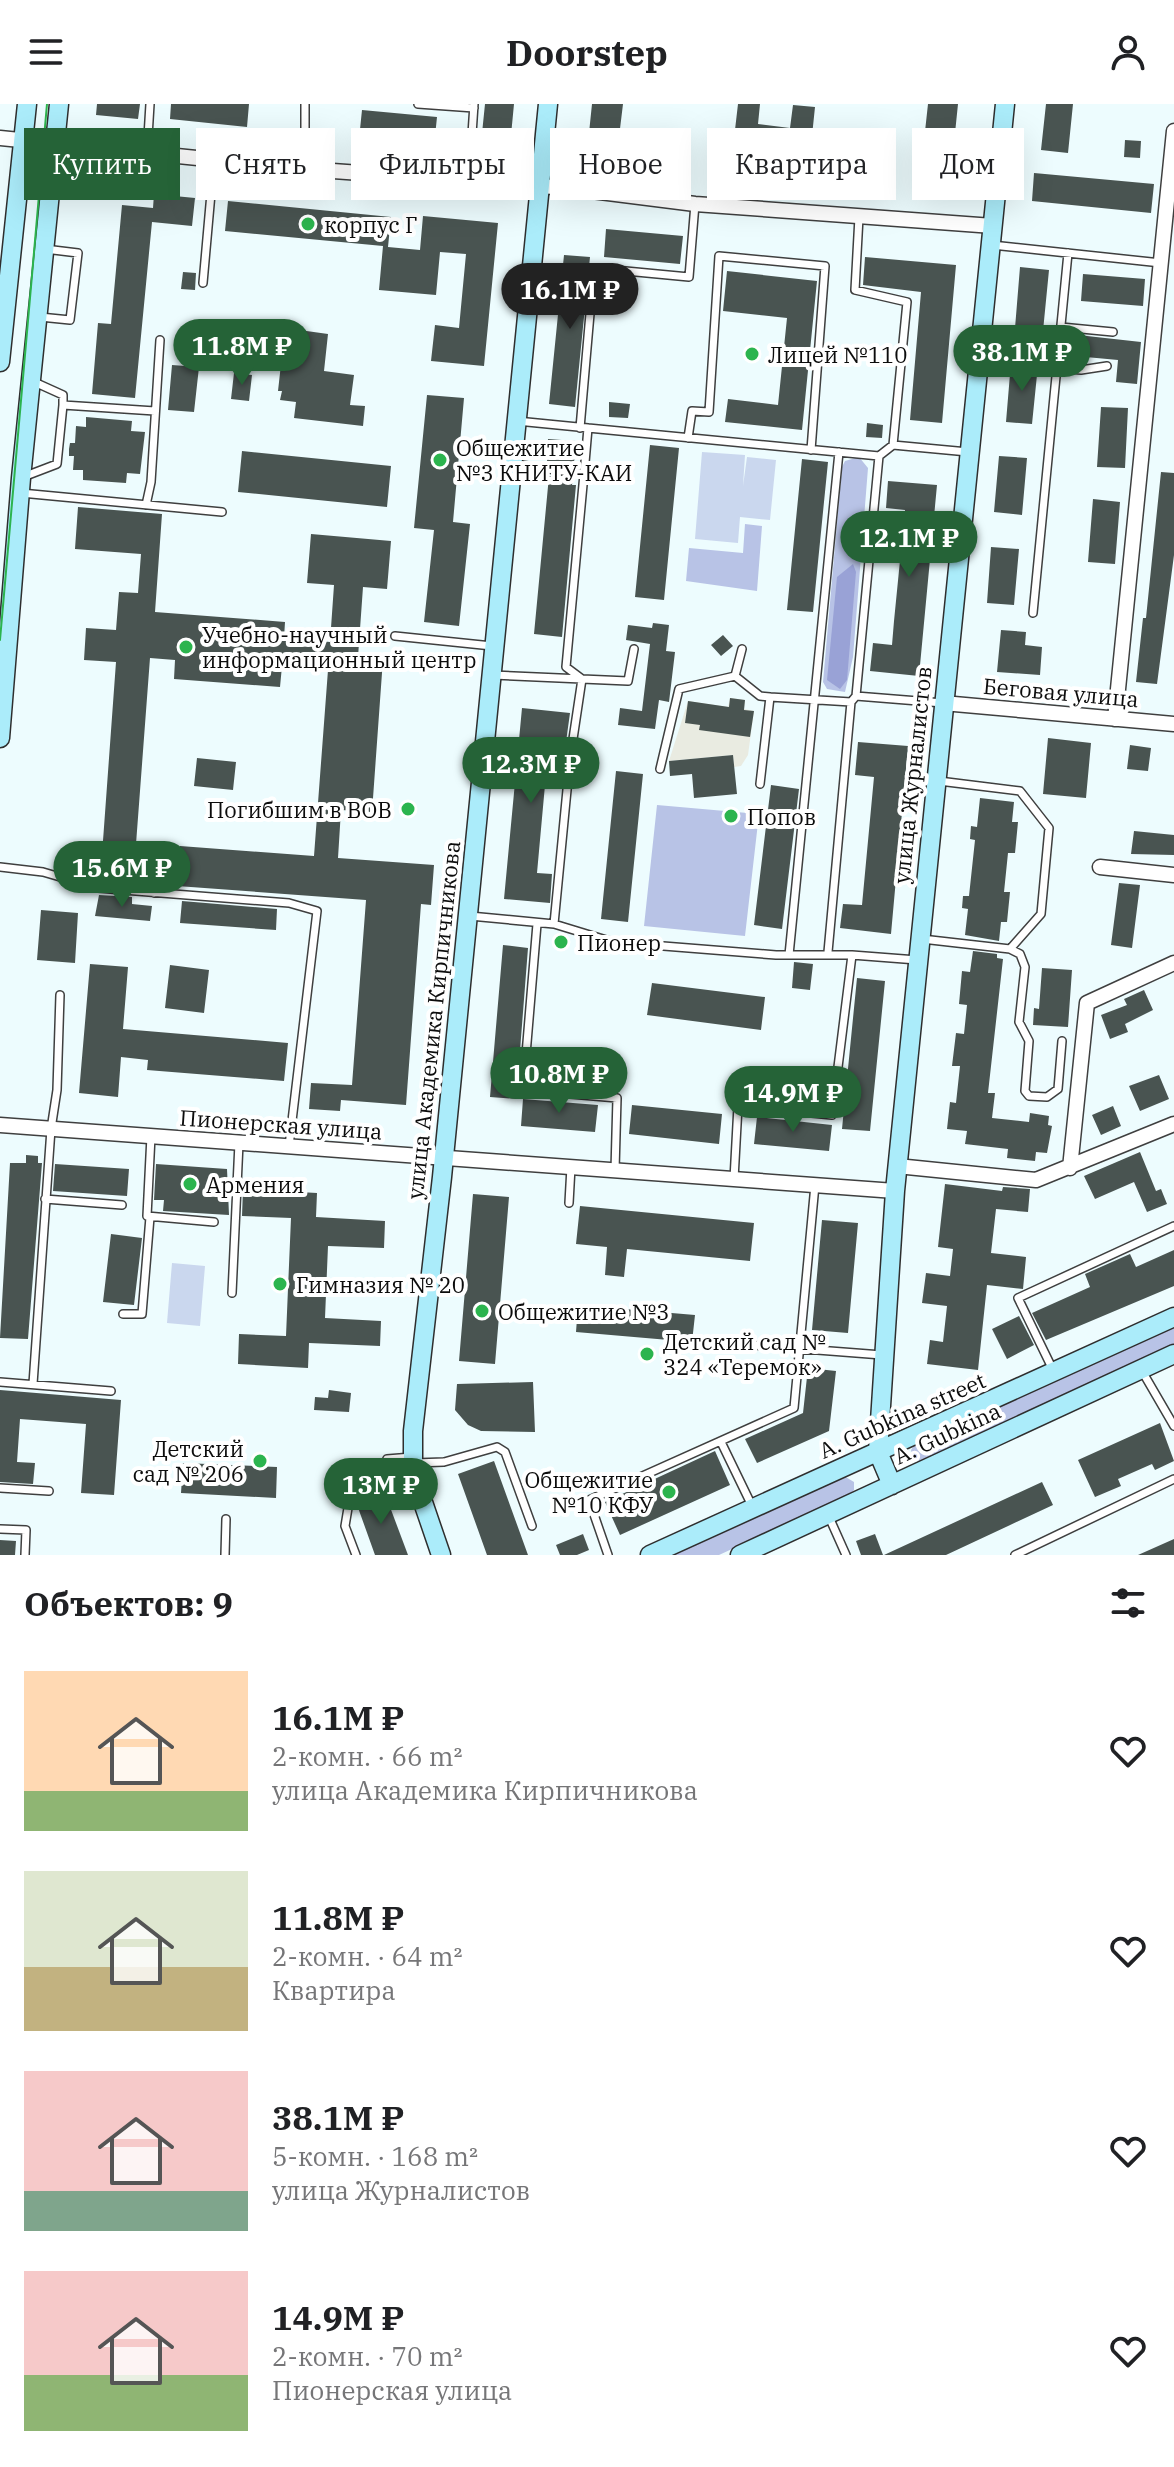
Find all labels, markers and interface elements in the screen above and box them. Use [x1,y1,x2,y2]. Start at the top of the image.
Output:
text: Doorstep [506,29,668,76]
icon: menu [24,30,68,74]
icon: person [1106,30,1150,74]
chip: Купить [24,128,180,200]
chip: Снять [196,128,335,200]
chip: Фильтры [351,128,534,200]
chip: Новое [550,128,691,200]
chip: Квартира [707,128,896,200]
chip: Дом [912,128,1024,200]
place label: корпус Г [324,210,417,239]
marker: корпус Г [299,215,317,233]
pin: 16.1M ₽ [496,263,644,331]
text: 16.1M ₽ [519,272,621,306]
pin: 11.8M ₽ [168,319,316,387]
pin: 38.1M ₽ [948,325,1096,393]
text: 11.8M ₽ [191,328,293,362]
text: 38.1M ₽ [971,334,1073,368]
place label: Лицей №110 [768,340,908,369]
marker: Лицей №110 [743,345,761,363]
place label: Общежитие №3 КНИТУ-КАИ [456,433,632,487]
marker: Общежитие №3 КНИТУ-КАИ [431,451,449,469]
pin: 12.1M ₽ [835,511,983,579]
text: 12.1M ₽ [858,520,960,554]
place label: Учебно-научный информационный центр [202,620,476,674]
marker: Учебно-научный информационный центр [177,638,195,656]
street label: улица Журналистов [886,665,938,885]
street label: Беговая улица [982,671,1140,713]
pin: 12.3M ₽ [457,737,605,805]
text: 12.3M ₽ [480,746,582,780]
place label: Погибшим в ВОВ [207,795,392,824]
marker: Погибшим в ВОВ [399,800,417,818]
place label: Попов [747,802,816,831]
marker: Попов [722,807,740,825]
street label: улица Академика Кирпичникова [400,839,466,1201]
pin: 15.6M ₽ [48,841,196,909]
text: 15.6M ₽ [71,850,173,884]
place label: Пионер [577,928,661,957]
marker: Пионер [552,933,570,951]
pin: 10.8M ₽ [485,1047,633,1115]
text: 10.8M ₽ [508,1056,610,1090]
pin: 14.9M ₽ [719,1066,867,1134]
text: 14.9M ₽ [742,1075,844,1109]
street label: Пионерская улица [179,1102,383,1146]
place label: Армения [206,1170,305,1199]
marker: Армения [181,1175,199,1193]
place label: Гимназия № 20 [296,1270,465,1299]
marker: Гимназия № 20 [271,1275,289,1293]
place label: Общежитие №3 [498,1297,670,1326]
marker: Общежитие №3 [473,1302,491,1320]
place label: Детский сад № 324 «Теремок» [663,1327,826,1381]
marker: Детский сад № 324 «Теремок» [638,1345,656,1363]
street label: A. Gubkina street [815,1366,989,1464]
street label: A. Gubkina [889,1397,1005,1469]
place label: Детский сад № 206 [133,1434,244,1488]
marker: Детский сад № 206 [251,1452,269,1470]
pin: 13M ₽ [325,1458,437,1526]
place label: Общежитие №10 КФУ [524,1465,654,1519]
text: 13M ₽ [342,1467,420,1501]
marker: Общежитие №10 КФУ [660,1483,678,1501]
text: Объектов: 9 [24,1581,233,1625]
icon: filters [1106,1581,1150,1625]
text: 16.1M ₽ [272,1695,404,1739]
icon: home [88,1703,184,1799]
icon: heart [1106,1729,1150,1773]
text: 2-комн. · 66 m² [272,1739,463,1773]
text: улица Академика Кирпичникова [272,1773,698,1807]
text: 11.8M ₽ [272,1895,404,1939]
icon: home [88,1903,184,1999]
icon: heart [1106,1929,1150,1973]
text: 2-комн. · 64 m² [272,1939,463,1973]
text: Квартира [272,1973,396,2007]
text: 38.1M ₽ [272,2095,404,2139]
icon: home [88,2103,184,2199]
icon: heart [1106,2129,1150,2173]
text: 5-комн. · 168 m² [272,2139,478,2173]
text: улица Журналистов [272,2173,530,2207]
text: 14.9M ₽ [272,2295,404,2339]
icon: home [88,2303,184,2399]
icon: heart [1106,2329,1150,2373]
text: 2-комн. · 70 m² [272,2339,463,2373]
text: Пионерская улица [272,2373,512,2407]

